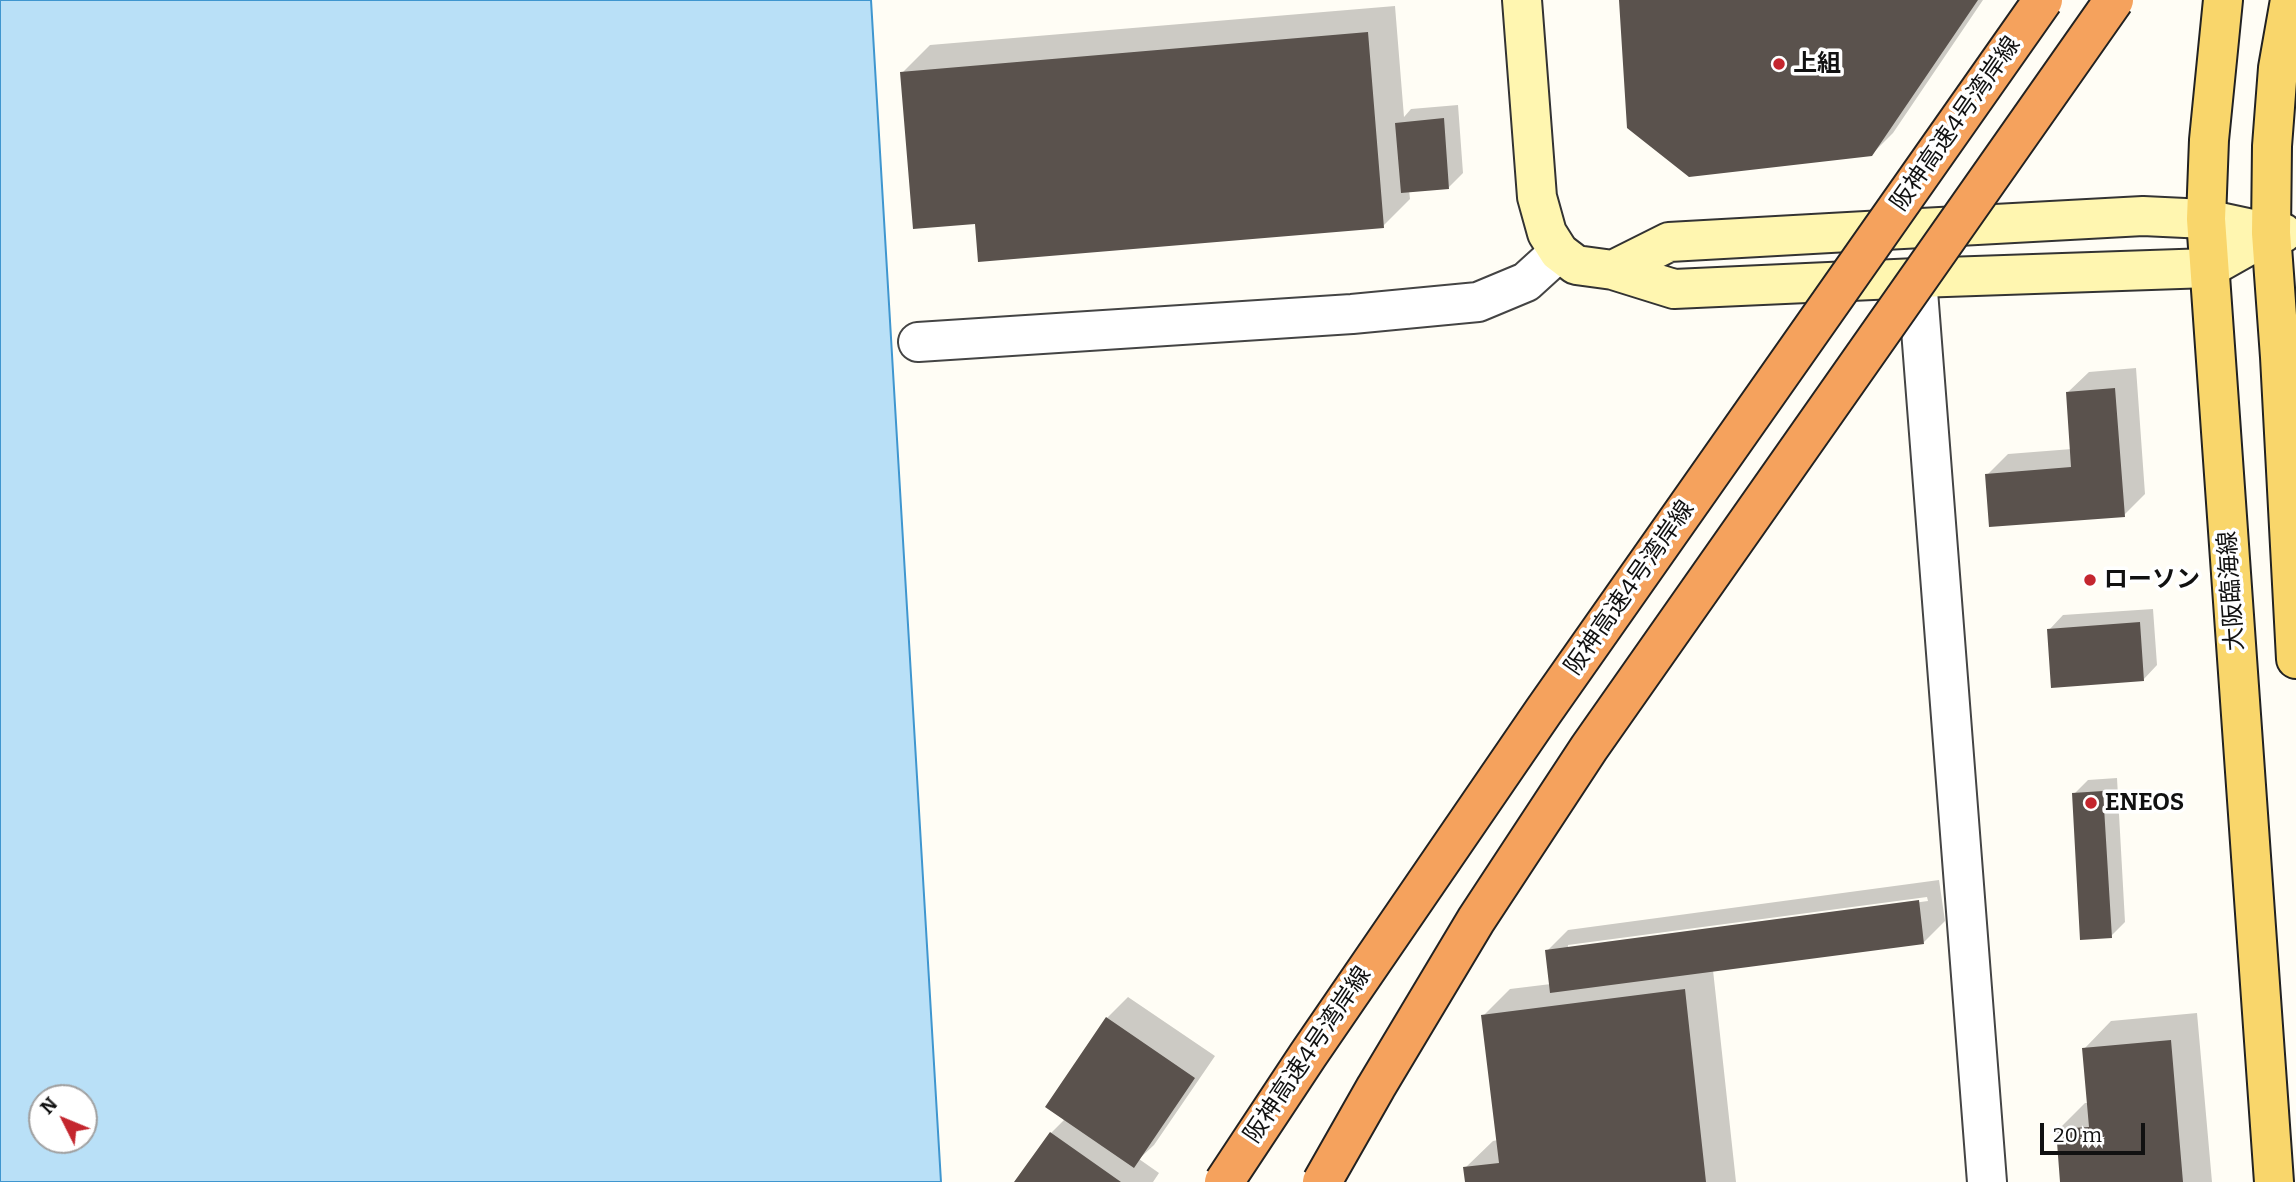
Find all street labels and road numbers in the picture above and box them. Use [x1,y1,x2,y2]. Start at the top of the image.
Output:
street label: 阪神高速4号湾岸線 [1885,31,2027,217]
street label: 阪神高速4号湾岸線 [1559,495,1701,681]
street label: 大阪臨海線 [2213,530,2251,652]
street label: 阪神高速4号湾岸線 [1238,962,1378,1148]

